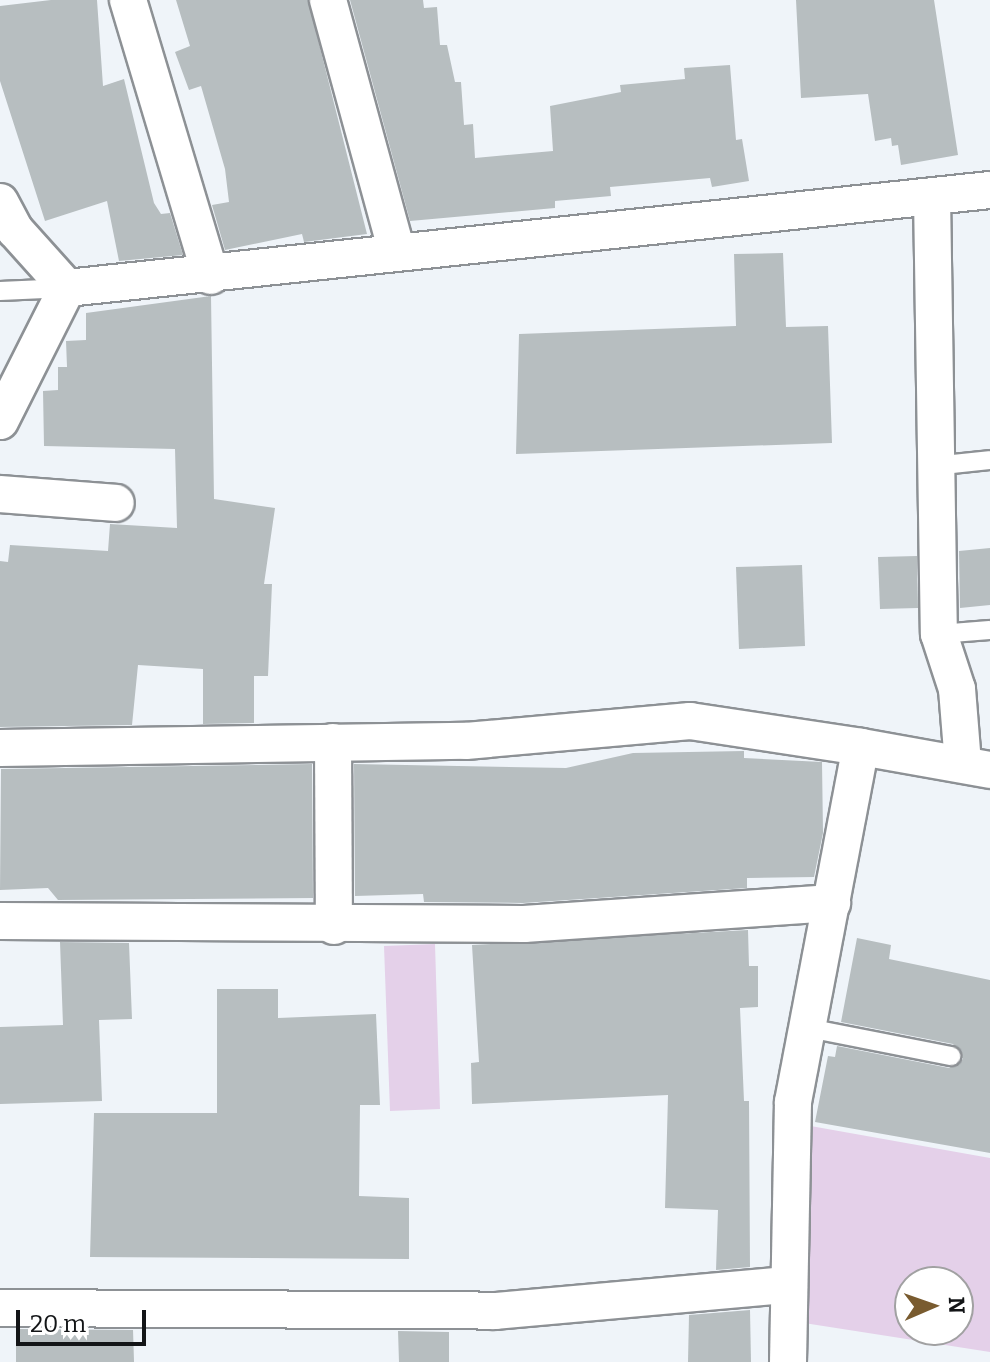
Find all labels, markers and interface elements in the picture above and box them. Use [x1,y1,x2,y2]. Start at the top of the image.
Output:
north arrow [894,1266,974,1346]
scale bar [20,1294,150,1344]
text: N [943,1296,970,1314]
text: 20 m [30,1310,86,1338]

